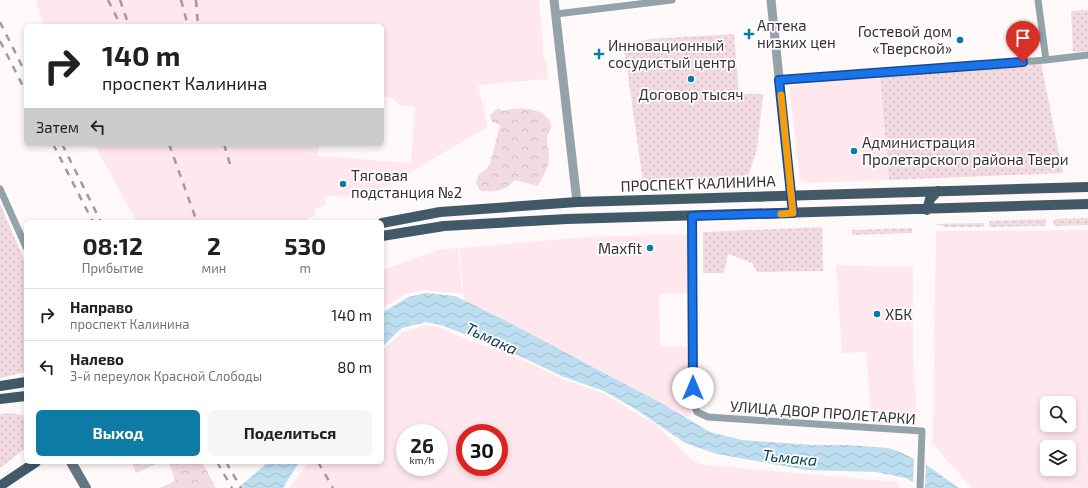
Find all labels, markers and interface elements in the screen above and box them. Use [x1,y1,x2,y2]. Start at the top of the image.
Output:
place label: Аптека низких цен [757,16,836,51]
pin [1006,21,1040,62]
place label: Гостевой дом «Тверской» [858,22,952,57]
icon: arrive [1012,27,1034,49]
marker: Аптека низких цен [744,29,754,39]
marker: Гостевой дом «Тверской» [955,35,965,45]
place label: Инновационный сосудистый центр [608,36,736,72]
text: 140 m [102,38,180,72]
icon: right [36,40,88,92]
marker: Инновационный сосудистый центр [593,48,605,60]
text: проспект Калинина [102,72,267,94]
marker: Договор тысяч [686,74,696,84]
place label: Договор тысяч [639,85,743,103]
icon: left [87,116,109,138]
text: Затем [36,118,79,136]
place label: Администрация Пролетарского района Твери [862,133,1069,168]
marker: Администрация Пролетарского района Твери [849,146,859,156]
place label: Тяговая подстанция №2 [351,166,462,201]
street label: ПРОСПЕКТ КАЛИНИНА [620,171,777,195]
marker: Тяговая подстанция №2 [338,179,348,189]
text: 08:12 [82,231,143,260]
text: 2 [207,231,221,260]
text: 530 [284,231,326,260]
place label: Maxfit [598,239,642,257]
marker: Maxfit [645,243,655,253]
text: Прибытие [82,260,144,276]
text: мин [201,260,226,276]
text: m [299,260,311,276]
text: Направо [70,298,133,316]
icon: right [36,304,58,326]
place label: ХБК [885,305,912,323]
text: 140 m [331,306,372,324]
marker: ХБК [872,309,882,319]
text: проспект Калинина [70,316,189,332]
water label: Тьмака [463,318,521,358]
text: Налево [70,350,124,368]
icon: left [36,356,58,378]
text: 80 m [337,358,372,376]
position arrow [672,367,714,409]
text: 3-й переулок Красной Слободы [70,368,262,384]
map controls [1040,396,1076,476]
button: search [1040,396,1076,432]
street label: УЛИЦА ДВОР ПРОЛЕТАРКИ [730,397,916,427]
button: Выход [36,410,200,456]
button: Поделиться [208,410,372,456]
speed limit sign: 30 [456,424,508,476]
text: 26 [410,433,434,457]
button: layers [1040,440,1076,476]
water label: Тьмака [762,445,818,469]
text: km/h [410,454,434,466]

